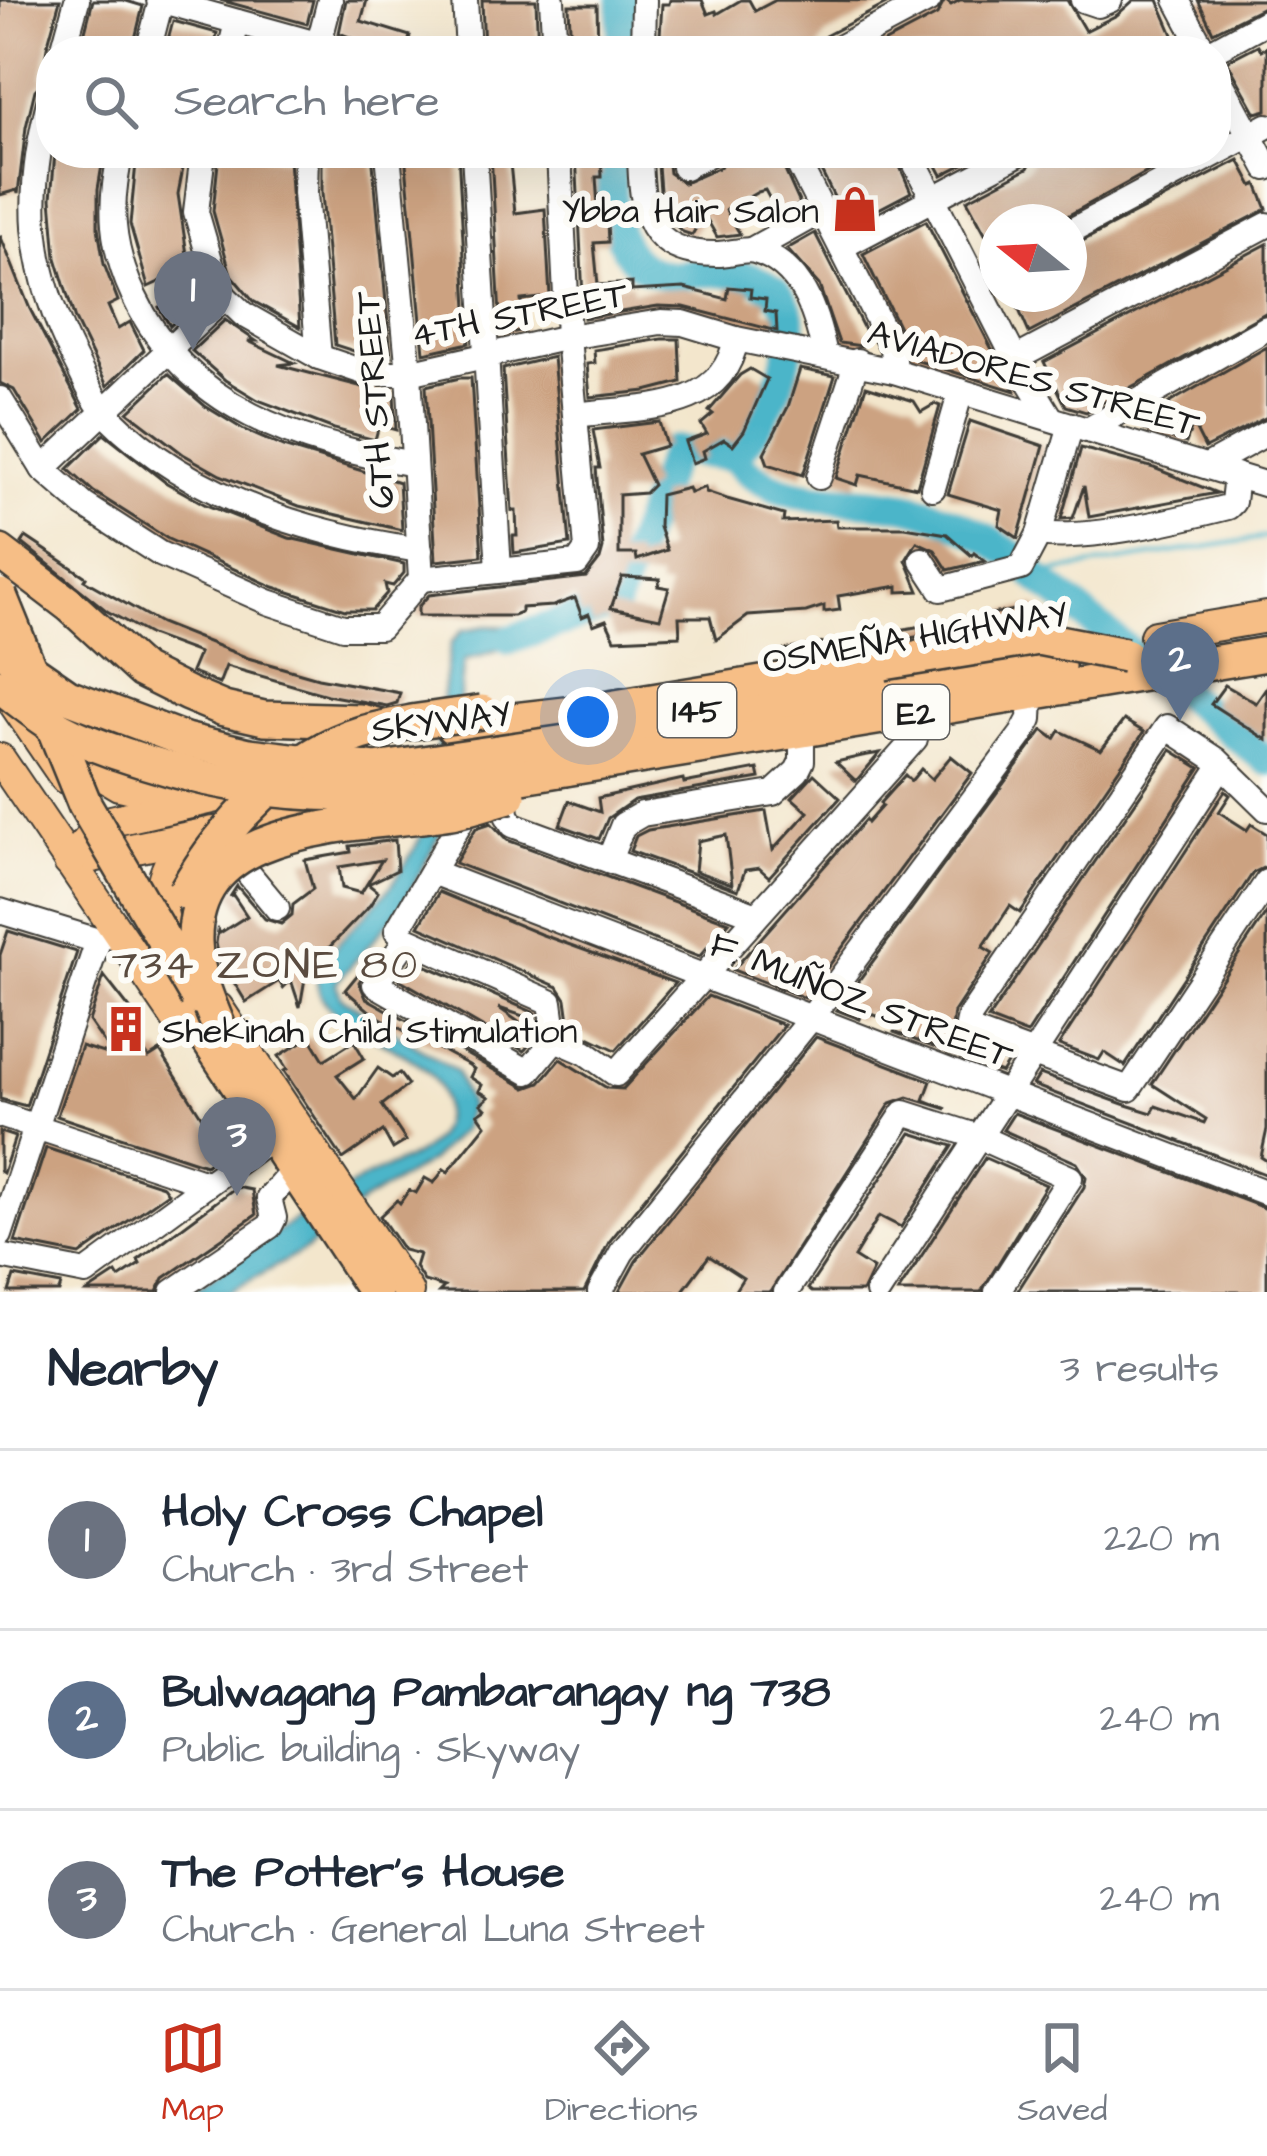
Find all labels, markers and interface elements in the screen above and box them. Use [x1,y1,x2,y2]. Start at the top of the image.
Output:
search box [36,36,1231,168]
icon: search [78,69,144,135]
text: Search here [174,71,440,133]
shop icon: Ybba Hair Salon [830,184,880,234]
place label: Ybba Hair Salon [561,186,819,237]
north arrow [979,204,1087,312]
pin: 1 [154,251,232,350]
street label: 4TH STREET [407,269,633,361]
street label: 6TH STREET [342,289,409,510]
street label: AVIADORES STREET [862,308,1205,451]
street label: OSMEÑA HIGHWAY [759,589,1072,688]
pin: 2 [1141,622,1219,721]
road number: 145 [658,683,736,737]
road number: E2 [883,685,949,739]
your location [558,687,618,747]
street label: SKYWAY [369,689,514,756]
street label: F. MUÑOZ STREET [703,920,1020,1083]
district label: 734 ZONE 80 [112,937,420,995]
building icon: Shekinah Child Stimulation [101,1004,151,1054]
place label: Shekinah Child Stimulation [162,1006,578,1057]
pin: 3 [198,1097,276,1196]
text: Nearby [48,1335,218,1406]
text: 3 results [1060,1343,1219,1397]
text: Holy Cross Chapel [162,1482,543,1544]
text: 1 [85,1513,90,1567]
text: 220 m [1104,1513,1219,1567]
text: Church · 3rd Street [162,1544,528,1598]
text: Bulwagang Pambarangay ng 738 [162,1662,830,1724]
text: 2 [76,1693,98,1747]
text: 240 m [1100,1693,1219,1747]
text: Public building · Skyway [162,1724,580,1778]
text: The Potter's House [162,1842,565,1904]
text: 3 [77,1873,97,1927]
text: 240 m [1100,1873,1219,1927]
text: Church · General Luna Street [162,1904,705,1958]
tab: Map [160,2015,226,2133]
tab: Directions [545,2015,698,2133]
tab: Saved [1017,2015,1107,2133]

